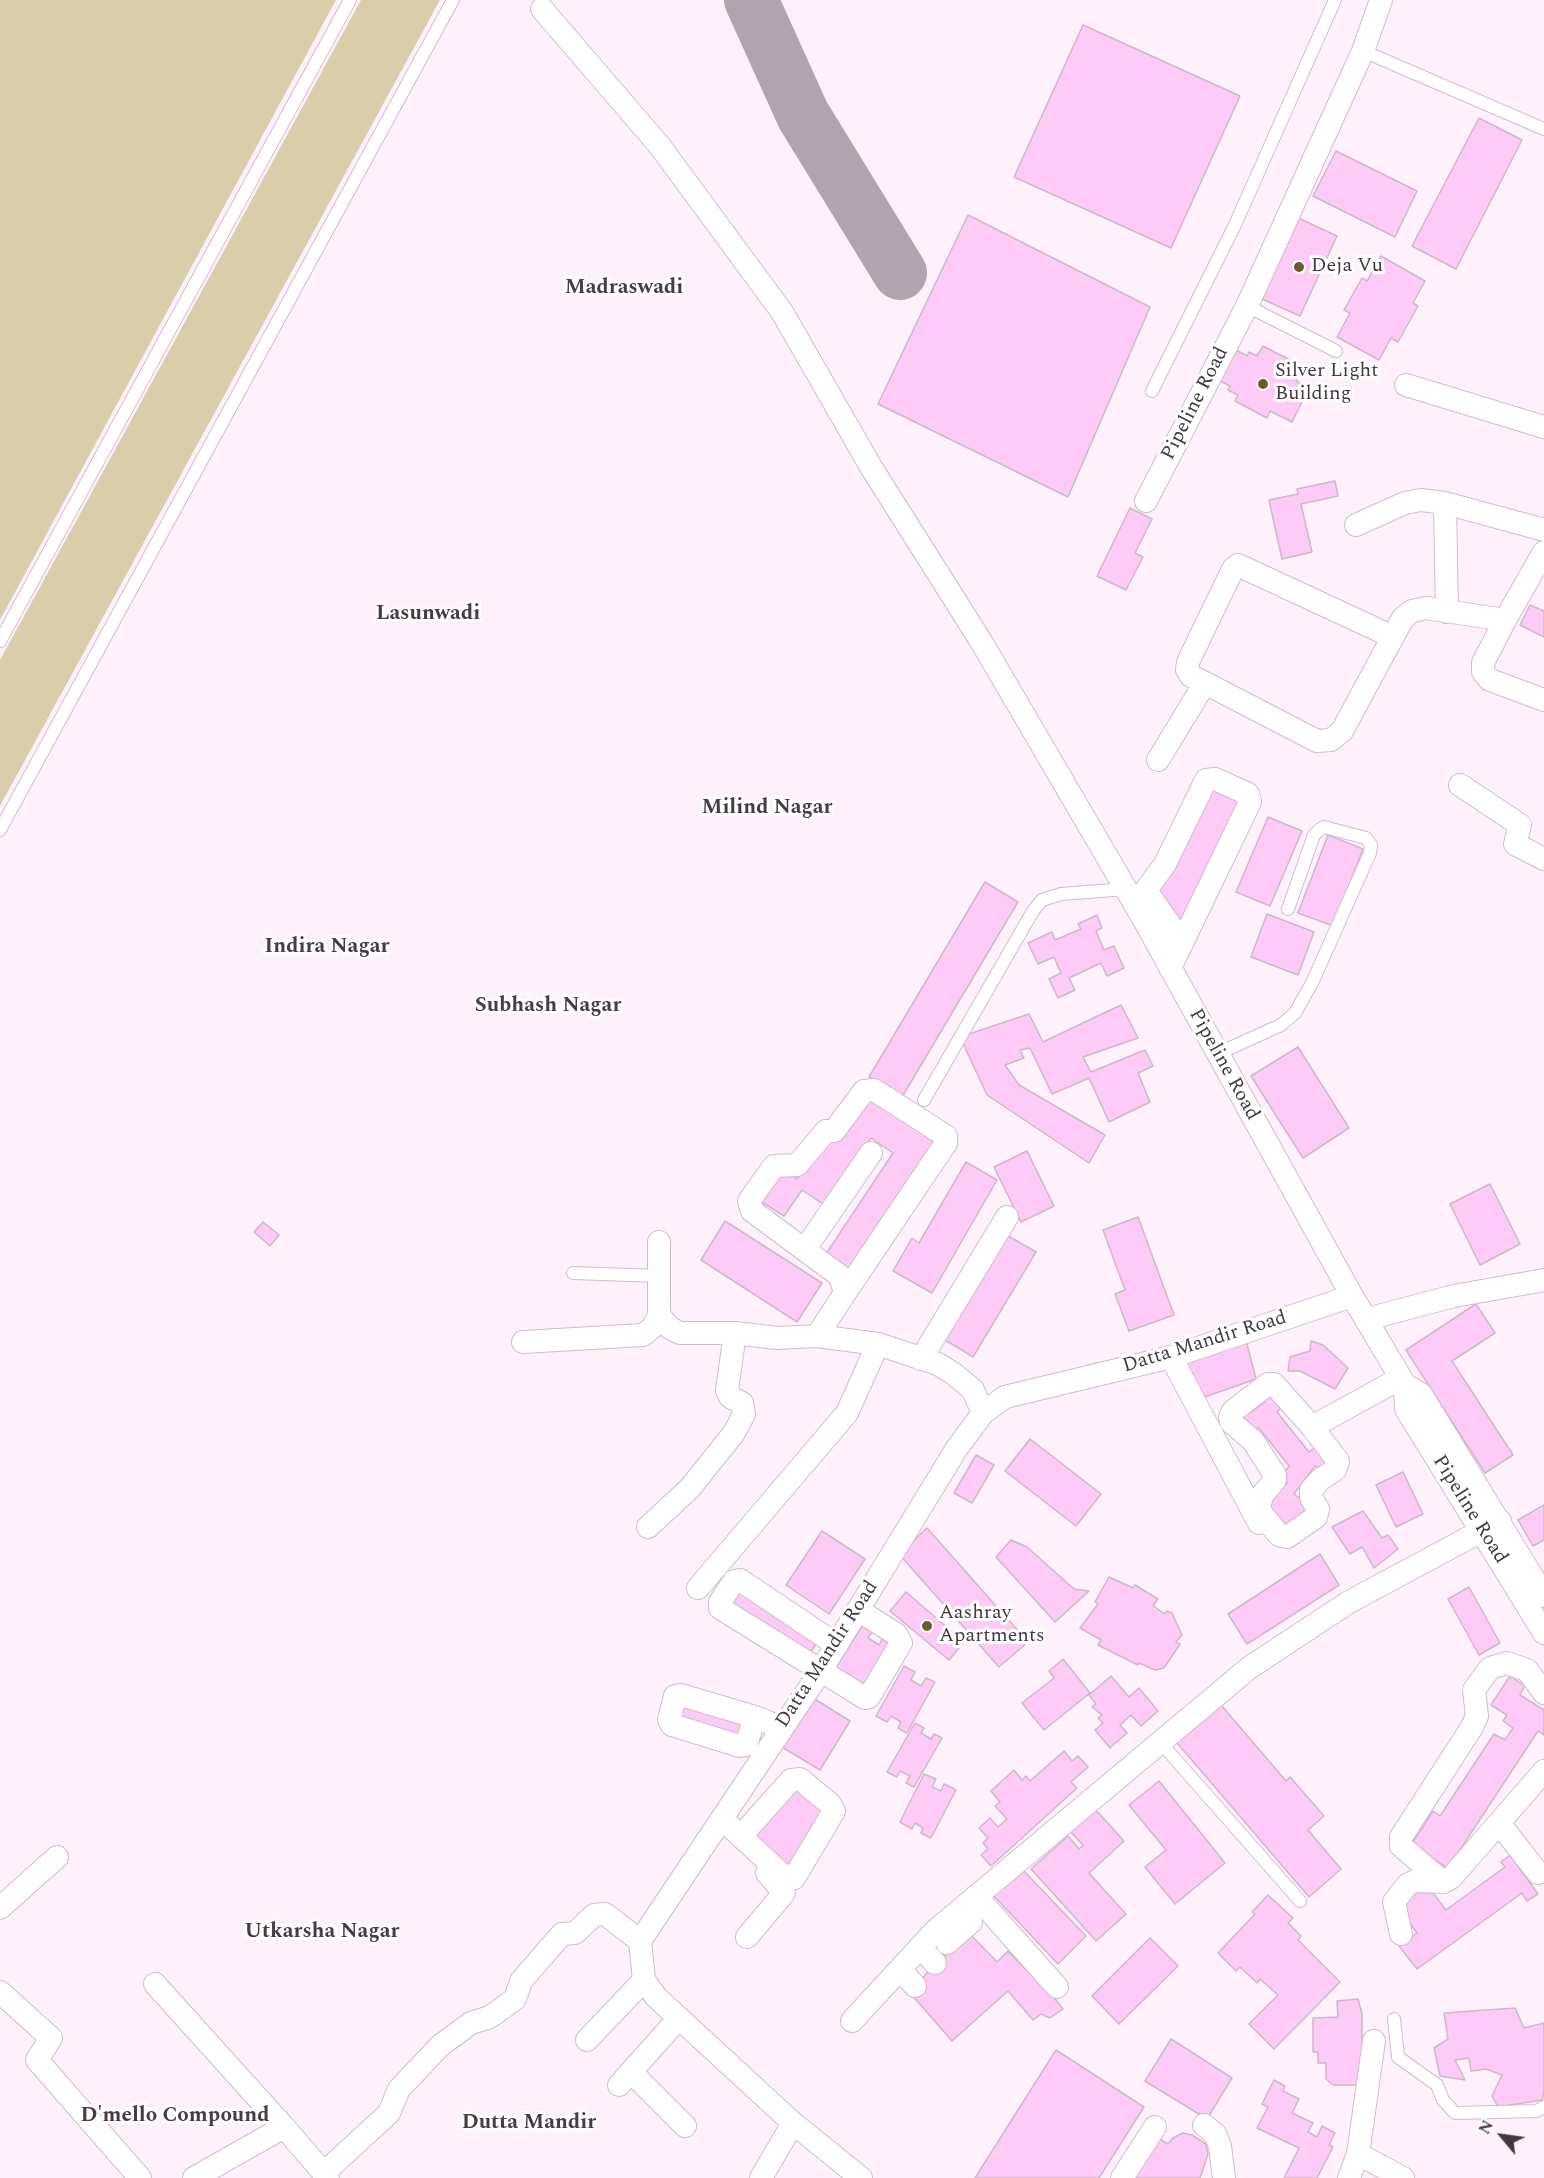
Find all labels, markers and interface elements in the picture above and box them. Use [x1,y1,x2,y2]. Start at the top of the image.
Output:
place label: Deja Vu [1311,255,1383,279]
marker: Deja Vu [1292,260,1306,274]
district label: Madraswadi [565,276,683,302]
street label: Pipeline Road [1157,343,1235,465]
place label: Silver Light Building [1275,360,1378,407]
marker: Silver Light Building [1256,377,1270,391]
district label: Lasunwadi [376,602,480,628]
district label: Milind Nagar [701,796,833,822]
district label: Indira Nagar [265,935,389,961]
district label: Subhash Nagar [475,994,621,1020]
street label: Pipeline Road [1183,1005,1263,1125]
street label: Datta Mandir Road [1120,1307,1290,1379]
street label: Pipeline Road [1426,1451,1512,1569]
street label: Datta Mandir Road [772,1577,884,1733]
place label: Aashray Apartments [939,1602,1045,1649]
marker: Aashray Apartments [920,1619,934,1633]
district label: Utkarsha Nagar [245,1920,399,1946]
district label: D'mello Compound [81,2104,269,2130]
north arrow [1472,2106,1532,2166]
district label: Dutta Mandir [462,2111,596,2137]
text: N [1473,2116,1500,2139]

